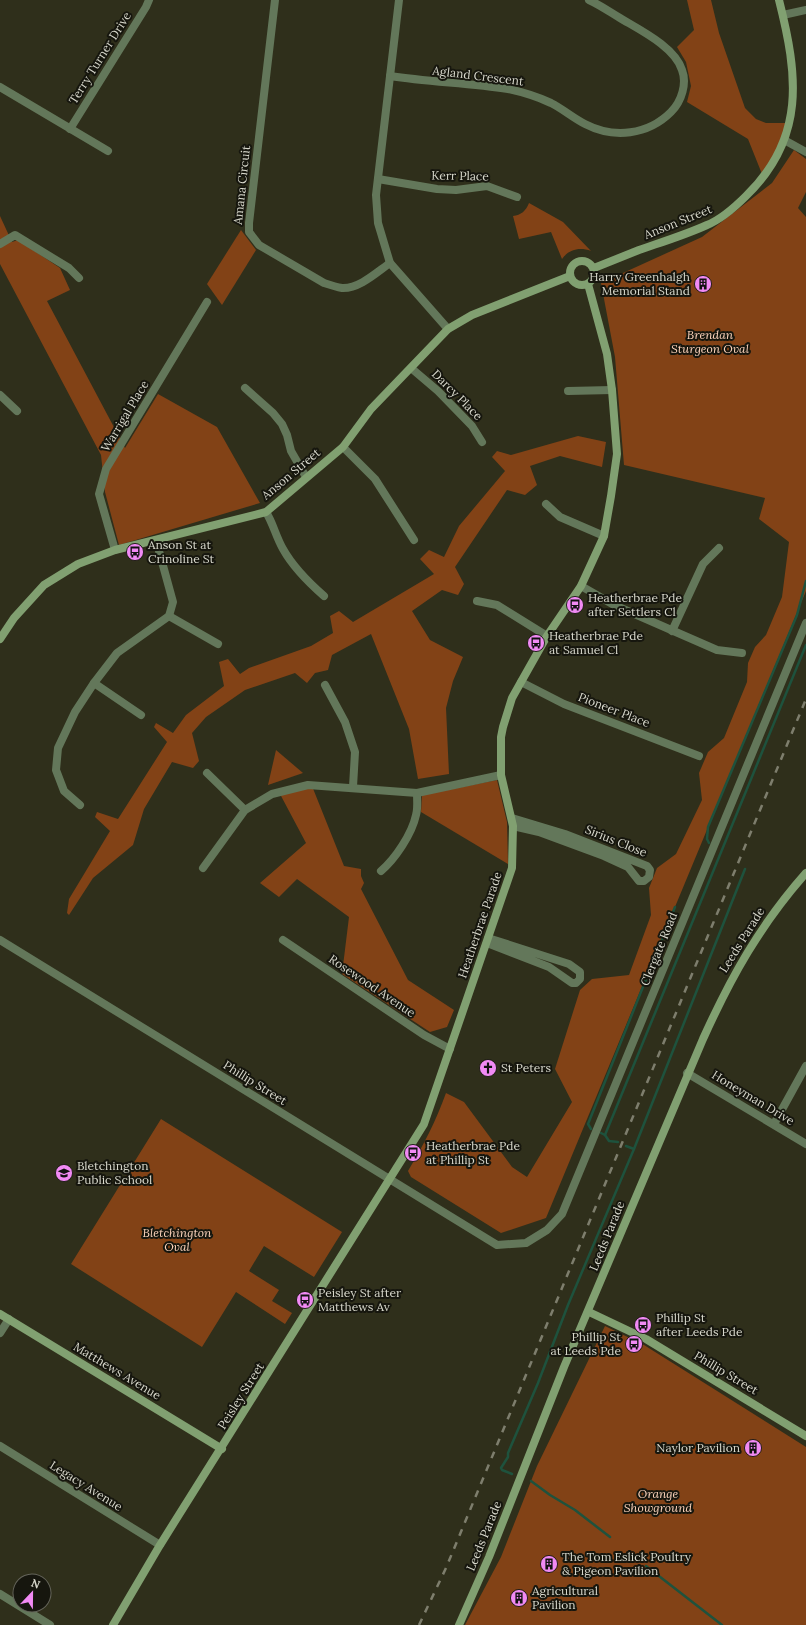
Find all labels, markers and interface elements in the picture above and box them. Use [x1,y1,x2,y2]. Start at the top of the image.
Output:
street label: Terry Turner Drive [65,9,134,107]
street label: Agland Crescent [431,62,525,89]
street label: Amana Circuit [230,144,253,226]
street label: Kerr Place [431,167,489,184]
street label: Anson Street [641,201,714,242]
place label: Harry Greenhalgh Memorial Stand [589,269,690,298]
building icon: Harry Greenhalgh Memorial Stand [693,274,713,294]
park label: Brendan Sturgeon Oval [671,327,750,356]
street label: Darcy Place [429,366,486,423]
street label: Warrigal Place [97,377,152,454]
street label: Anson Street [258,445,323,503]
place label: Anson St at Crinoline St [147,537,215,566]
bus stop icon: Anson St at Crinoline St [125,542,145,562]
place label: Heatherbrae Pde after Settlers Cl [588,590,682,619]
bus stop icon: Heatherbrae Pde after Settlers Cl [565,595,585,615]
place label: Heatherbrae Pde at Samuel Cl [549,628,643,657]
bus stop icon: Heatherbrae Pde at Samuel Cl [526,633,546,653]
street label: Pioneer Place [576,689,653,730]
street label: Sirius Close [583,821,650,860]
street label: Heatherbrae Parade [454,869,505,980]
street label: Leeds Parade [716,904,768,975]
street label: Clergate Road [637,910,680,988]
street label: Rosewood Avenue [326,951,419,1020]
street label: Phillip Street [221,1057,290,1108]
church icon: St Peters [478,1058,498,1078]
place label: St Peters [501,1060,551,1075]
street label: Honeyman Drive [709,1067,798,1128]
place label: Heatherbrae Pde at Phillip St [426,1138,520,1167]
bus stop icon: Heatherbrae Pde at Phillip St [403,1143,423,1163]
place label: Bletchington Public School [77,1158,152,1187]
school or university icon: Bletchington Public School [54,1163,74,1183]
street label: Leeds Parade [586,1198,628,1273]
park label: Bletchington Oval [143,1225,212,1254]
place label: Peisley St after Matthews Av [318,1285,402,1314]
bus stop icon: Peisley St after Matthews Av [295,1290,315,1310]
place label: Phillip St after Leeds Pde [656,1310,743,1339]
bus stop icon: Phillip St after Leeds Pde [633,1315,653,1335]
place label: Phillip St at Leeds Pde [551,1329,621,1358]
bus stop icon: Phillip St at Leeds Pde [624,1334,644,1354]
street label: Matthews Avenue [71,1339,164,1403]
street label: Phillip Street [692,1348,761,1398]
street label: Peisley Street [214,1359,267,1432]
building icon: Naylor Pavilion [743,1438,763,1458]
place label: Naylor Pavilion [656,1440,740,1455]
street label: Legacy Avenue [47,1457,126,1514]
park label: Orange Showground [624,1486,693,1515]
street label: Leeds Parade [463,1498,505,1573]
place label: The Tom Eslick Poultry & Pigeon Pavilion [562,1549,692,1578]
building icon: The Tom Eslick Poultry & Pigeon Pavilion [539,1554,559,1574]
north arrow [12,1573,52,1613]
text: N [29,1576,43,1592]
place label: Agricultural Pavilion [531,1583,598,1612]
building icon: Agricultural Pavilion [509,1588,529,1608]

